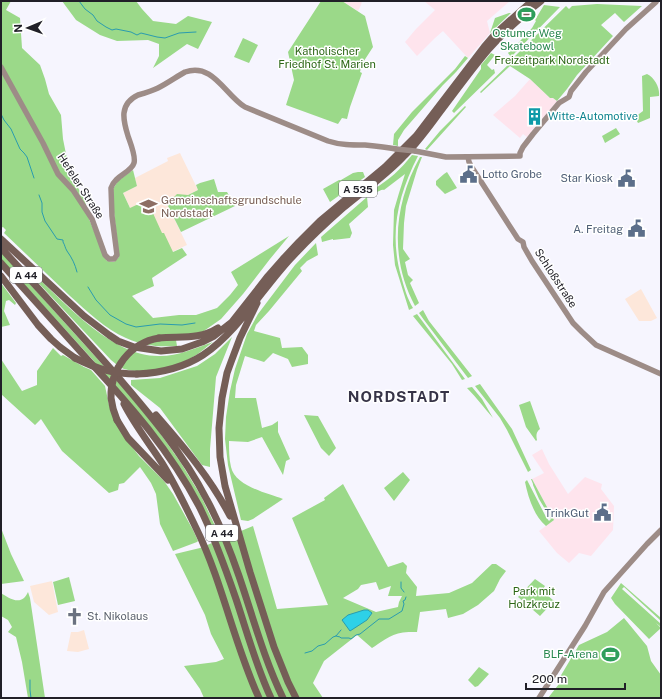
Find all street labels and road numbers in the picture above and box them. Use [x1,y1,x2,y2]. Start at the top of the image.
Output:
street label: Hefeler Straße [55,151,107,221]
road number: A 535 [339,181,377,197]
street label: Schloßstraße [532,246,580,310]
road number: A 44 [10,267,42,283]
road number: A 44 [206,525,238,541]

